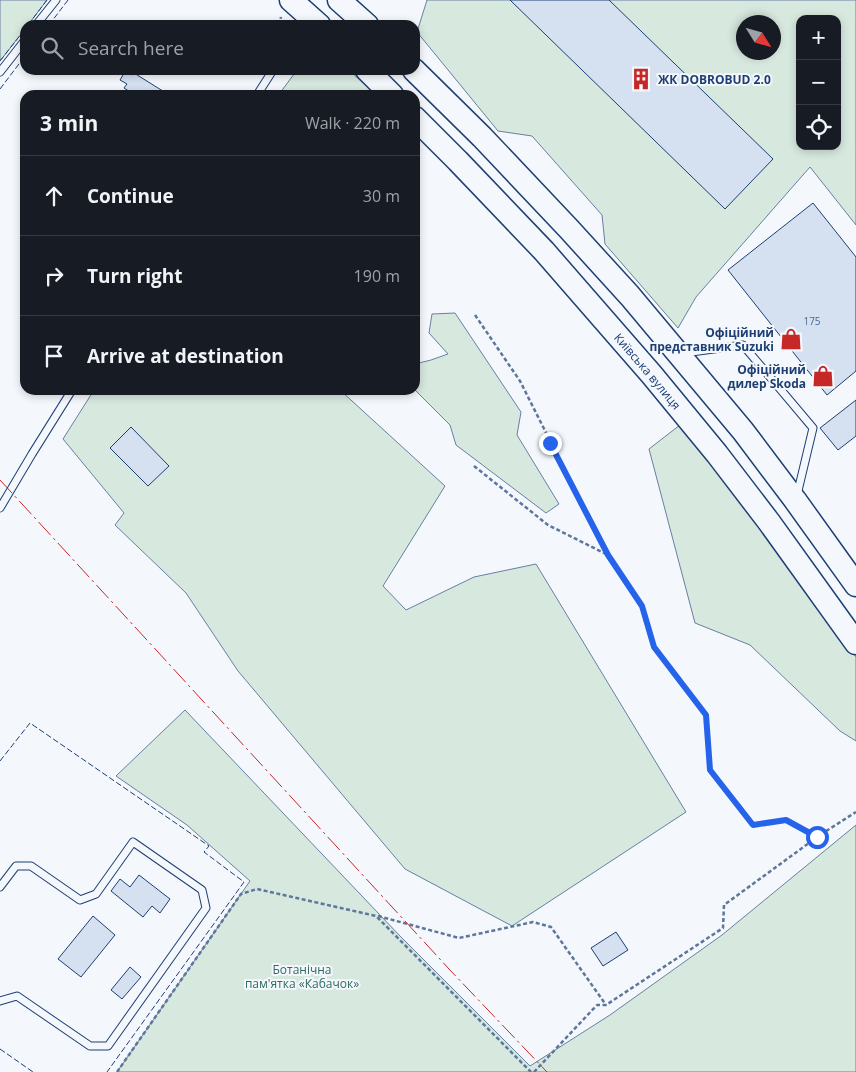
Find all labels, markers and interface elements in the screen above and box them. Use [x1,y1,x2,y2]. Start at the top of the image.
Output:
north arrow [736,15,781,60]
map controls [796,15,841,150]
button: + [796,15,841,60]
search box [20,20,420,75]
icon: search [38,34,66,62]
text: Search here [78,35,184,61]
button: − [796,60,841,105]
building icon: ЖК DOBROBUD 2.0 [628,66,654,92]
place label: ЖК DOBROBUD 2.0 [658,71,771,88]
button: locate [796,105,841,150]
text: 3 min [40,109,98,137]
text: Walk · 220 m [305,112,400,134]
icon: ahead [40,182,68,210]
text: Continue [87,183,174,209]
text: 30 m [363,185,400,207]
icon: right [40,262,68,290]
text: Turn right [87,263,182,289]
text: 190 m [354,265,400,287]
house number: 175 [803,314,821,328]
place label: Офіційний представник Suzuki [649,324,774,355]
shop icon: Офіційний представник Suzuki [778,326,804,352]
street label: Київська вулиця [611,329,685,413]
icon: arrive [40,342,68,370]
text: Arrive at destination [87,343,284,369]
place label: Офіційний дилер Skoda [728,361,806,392]
shop icon: Офіційний дилер Skoda [810,363,836,389]
route end [539,432,562,455]
route start [806,826,829,849]
park label: Ботанічна пам'ятка «Кабачок» [245,961,359,992]

